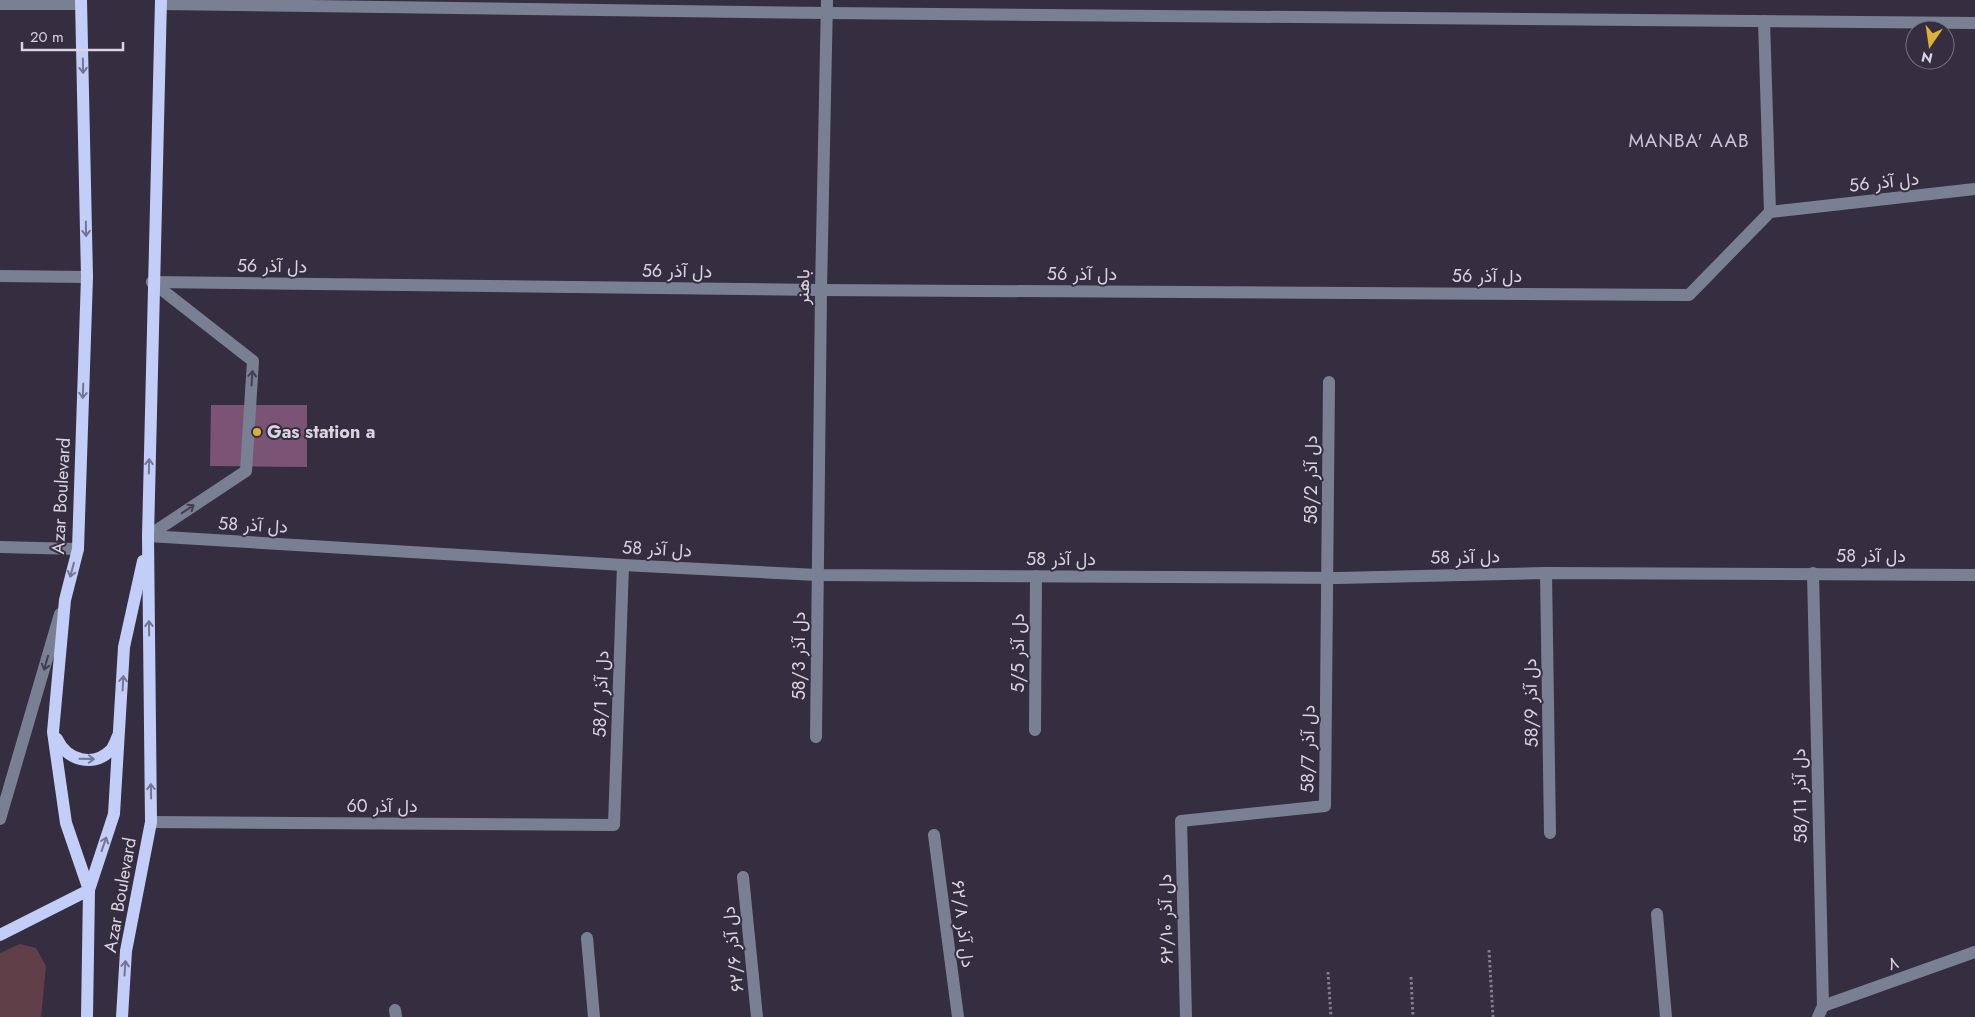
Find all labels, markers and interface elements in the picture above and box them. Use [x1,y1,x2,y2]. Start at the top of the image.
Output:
scale bar [22,20,124,52]
north arrow [1905,20,1955,70]
text: 20 m [30,26,64,48]
text: N [1919,47,1935,69]
one-way arrow [78,58,87,74]
district label: MANBA' AAB [1628,127,1750,154]
street label: دل آذر 56 [1848,165,1920,199]
one-way arrow [81,220,91,236]
street label: دل آذر 56 [237,252,307,280]
street label: دل آذر 56 [642,257,712,285]
street label: دل آذر 56 [1047,261,1117,287]
street label: دل آذر 56 [1452,263,1522,289]
street label: باهنر [790,269,816,306]
one-way arrow [248,370,257,386]
one-way arrow [79,383,88,399]
place label: Gas station a [267,419,375,445]
marker: Gas station a [251,426,263,438]
street label: دل آذر 58/2 [1298,435,1324,525]
street label: Azar Boulevard [45,437,77,555]
one-way arrow [144,458,154,474]
one-way arrow [181,504,195,514]
street label: دل آذر 58 [217,510,289,540]
street label: دل آذر 58 [621,534,693,564]
street label: دل آذر 58 [1430,543,1500,571]
street label: دل آذر 58 [1836,543,1906,569]
street label: دل آذر 58 [1026,546,1096,572]
one-way arrow [67,562,77,578]
street label: دل آذر 58/3 [786,612,812,700]
street label: دل آذر 5/5 [1005,613,1031,693]
one-way arrow [144,621,154,637]
street label: دل آذر 58/1 [586,650,616,738]
one-way arrow [40,655,50,671]
street label: دل آذر 58/9 [1517,658,1545,748]
one-way arrow [118,675,127,691]
street label: دل آذر 58/7 [1294,705,1322,793]
street label: دل آذر 58/11 [1786,748,1814,844]
one-way arrow [78,754,95,764]
one-way arrow [146,783,156,800]
street label: دل آذر 60 [346,793,418,819]
street label: Azar Boulevard [97,835,143,955]
one-way arrow [100,836,109,852]
street label: دل آذر ۶۲/۱۰ [1152,874,1180,964]
street label: دل آذر ۶۲/۸ [945,879,981,969]
street label: دل آذر ۶۲/۶ [716,905,750,993]
street label: ۸ [1884,949,1902,977]
one-way arrow [120,961,129,977]

